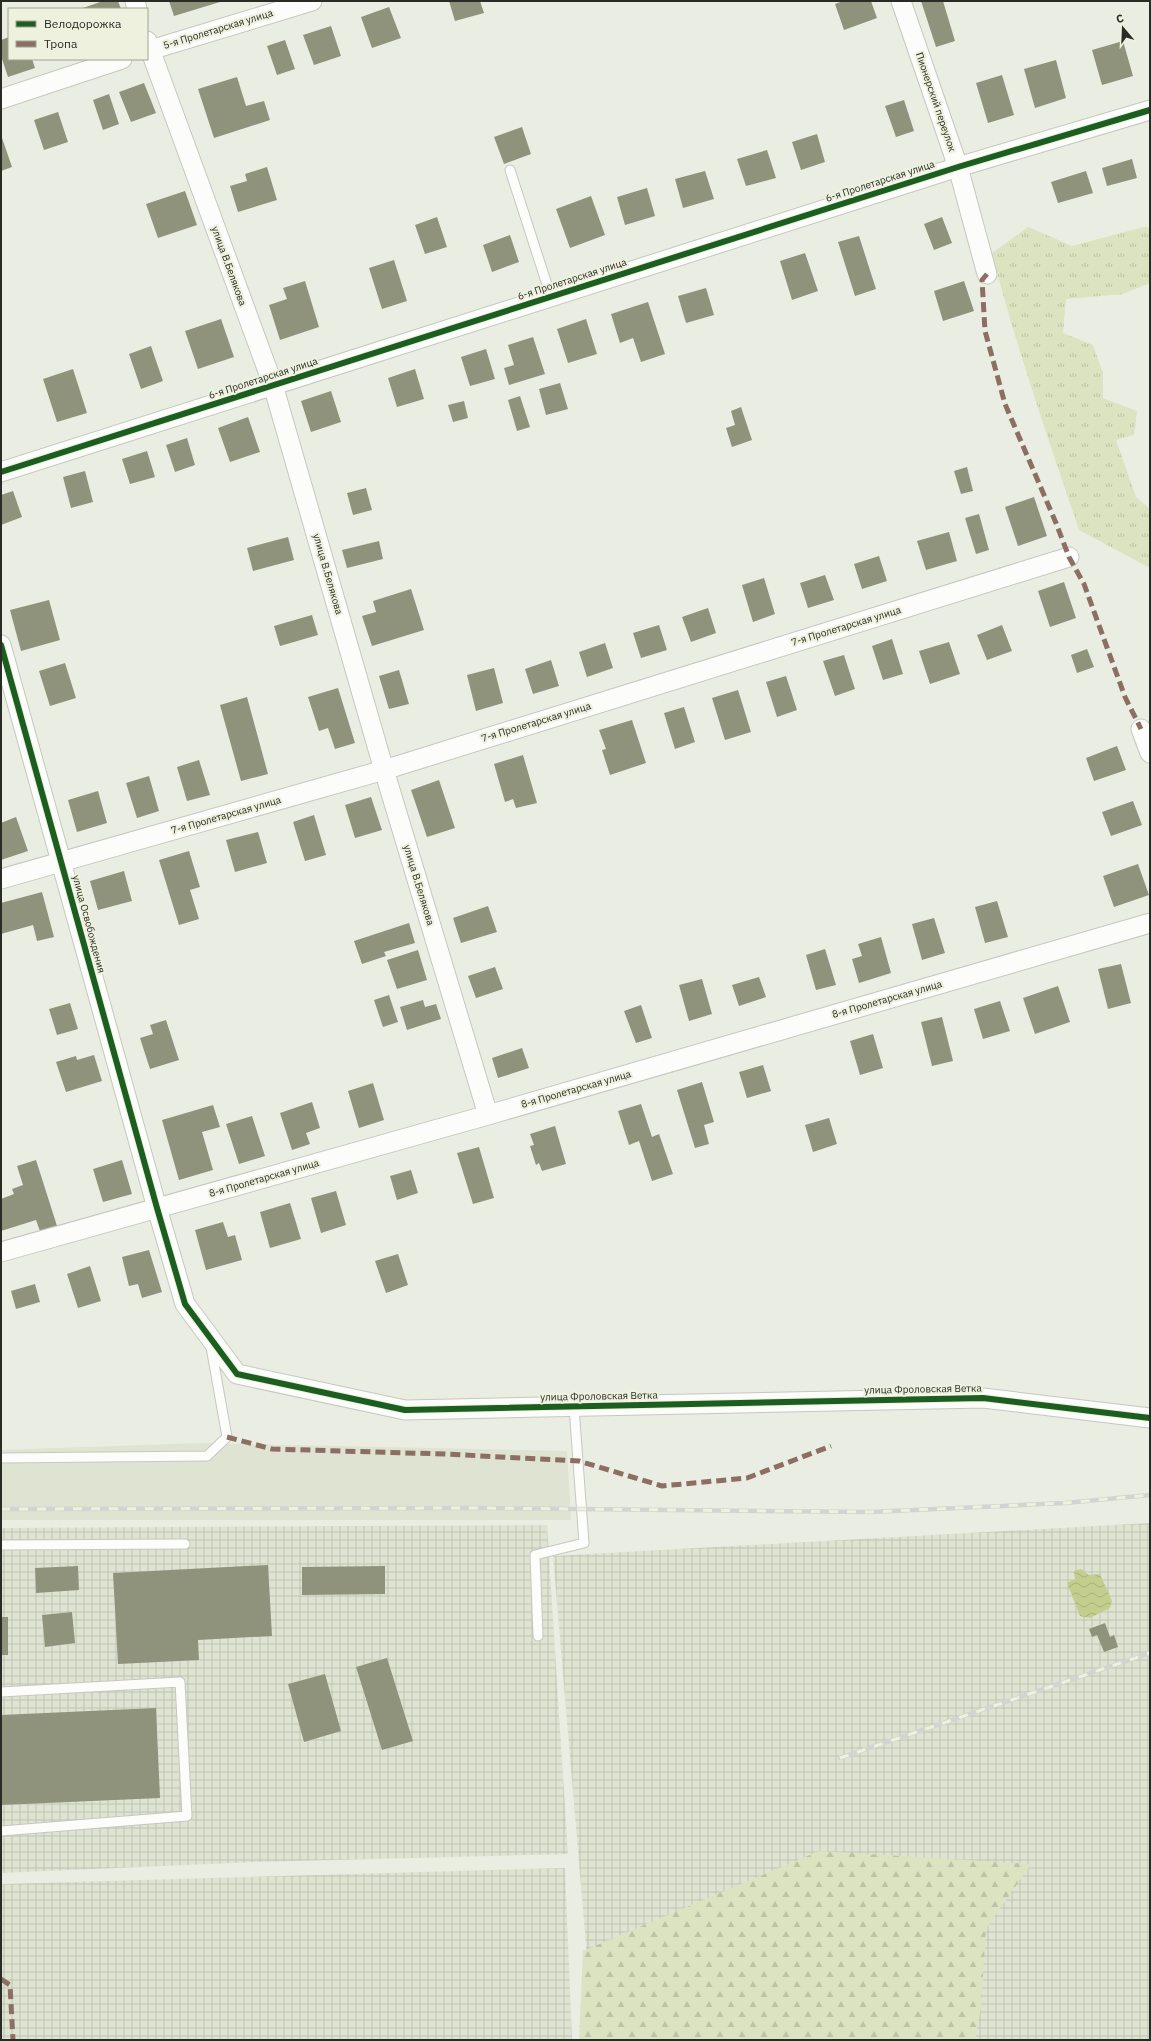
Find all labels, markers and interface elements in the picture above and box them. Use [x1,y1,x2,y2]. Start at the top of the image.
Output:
street label: 5-я Пролетарская улица [162,6,275,52]
legend [8,8,148,60]
north arrow [1103,8,1143,48]
text: С [1114,11,1125,26]
text: Велодорожка [44,16,122,31]
text: Тропа [44,36,78,51]
street label: Пионерский переулок [913,51,959,154]
street label: 6-я Пролетарская улица [824,157,937,205]
street label: улица В.Белякова [209,224,250,308]
street label: 6-я Пролетарская улица [516,255,629,303]
street label: 6-я Пролетарская улица [207,354,320,402]
street label: улица В.Белякова [310,532,346,617]
street label: 7-я Пролетарская улица [790,603,903,649]
street label: 7-я Пролетарская улица [480,699,593,745]
street label: 7-я Пролетарская улица [169,793,283,837]
street label: улица В.Белякова [401,843,438,928]
street label: улица Освобождения [70,874,108,974]
street label: 8-я Пролетарская улица [830,977,944,1021]
street label: 8-я Пролетарская улица [519,1067,633,1111]
street label: 8-я Пролетарская улица [207,1156,321,1200]
street label: улица Фроловская Ветка [864,1381,983,1397]
street label: улица Фроловская Ветка [540,1388,659,1404]

